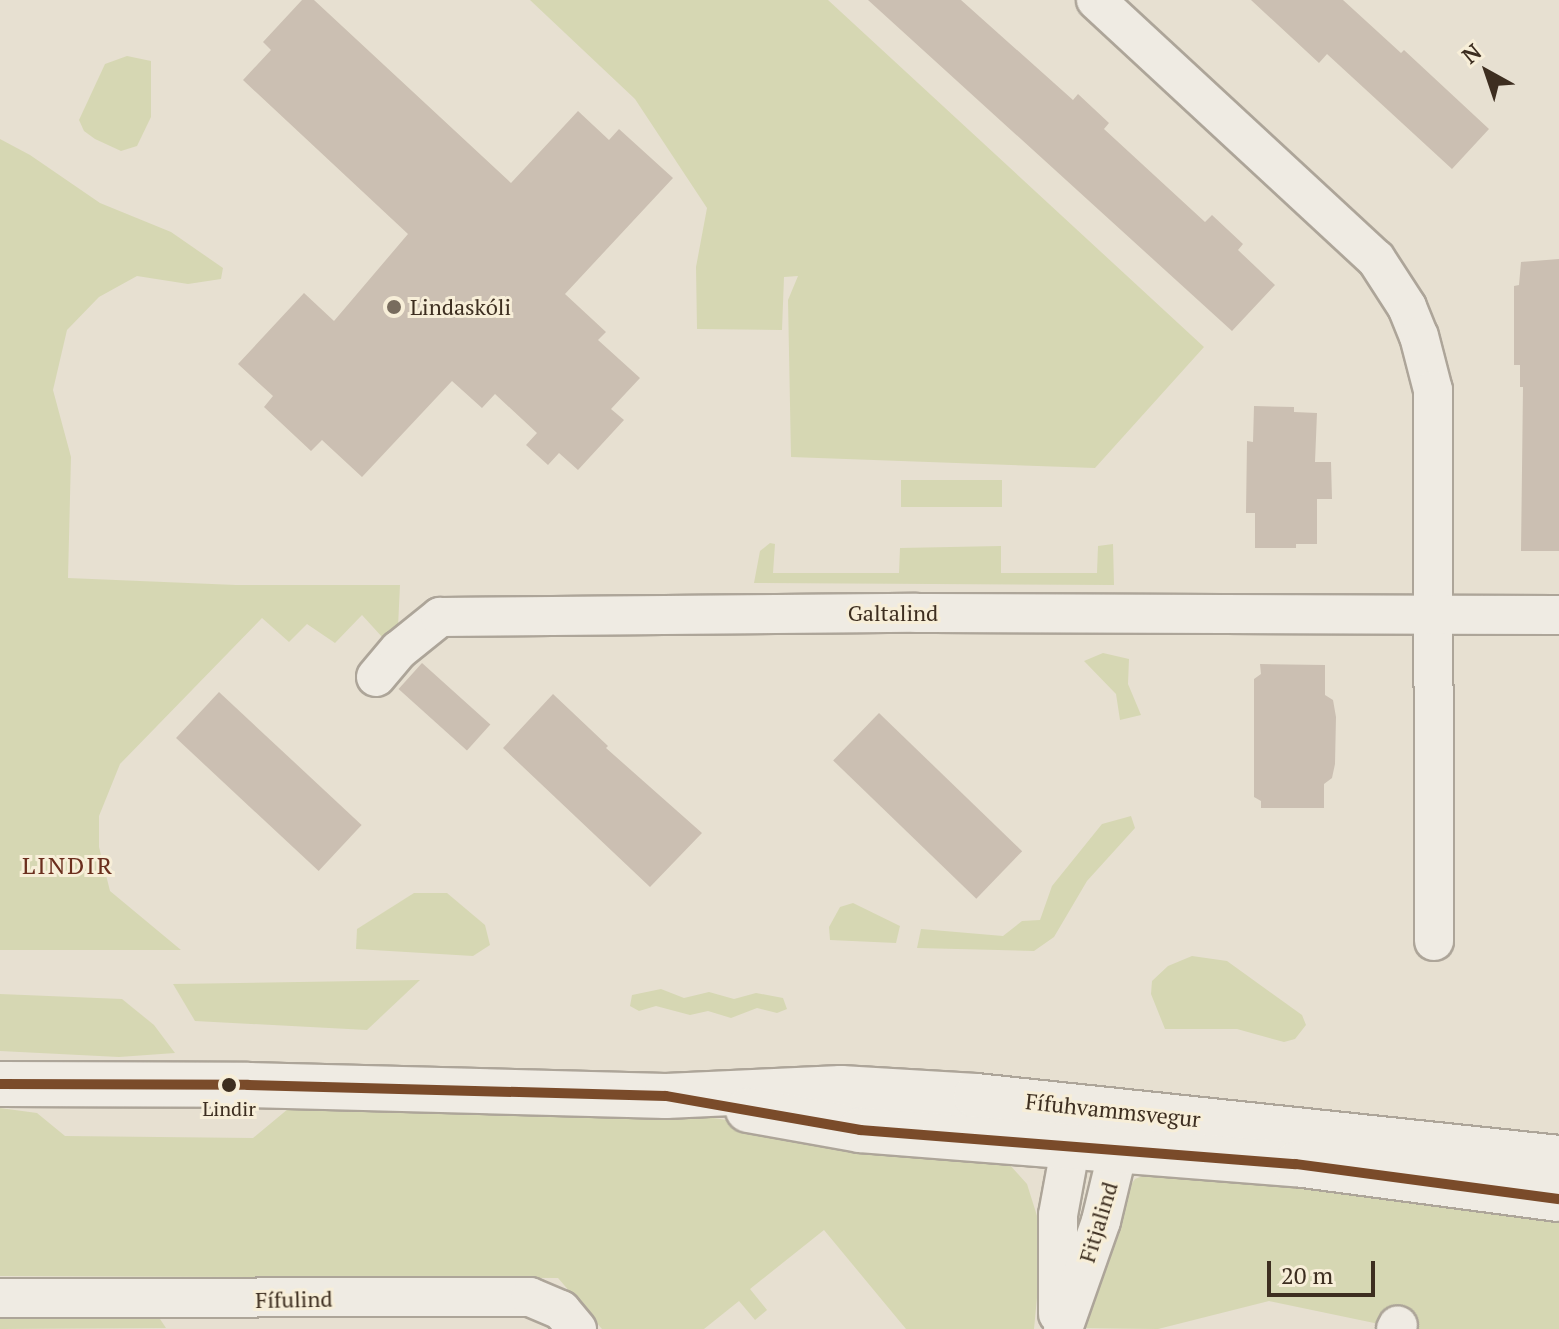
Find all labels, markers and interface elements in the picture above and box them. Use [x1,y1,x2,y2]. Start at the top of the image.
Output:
north arrow [1447,32,1527,112]
text: N [1456,37,1487,70]
place label: Lindaskóli [410,294,511,320]
marker: Lindaskóli [385,298,403,316]
street label: Galtalind [848,600,938,626]
district label: LINDIR [22,852,114,880]
marker: Lindir [221,1077,237,1093]
street label: Fífuhvammsvegur [1024,1088,1202,1132]
place label: Lindir [202,1096,256,1120]
street label: Fitjalind [1073,1179,1123,1265]
scale bar [1271,1245,1379,1295]
text: 20 m [1281,1259,1333,1291]
street label: Fífulind [255,1285,333,1313]

